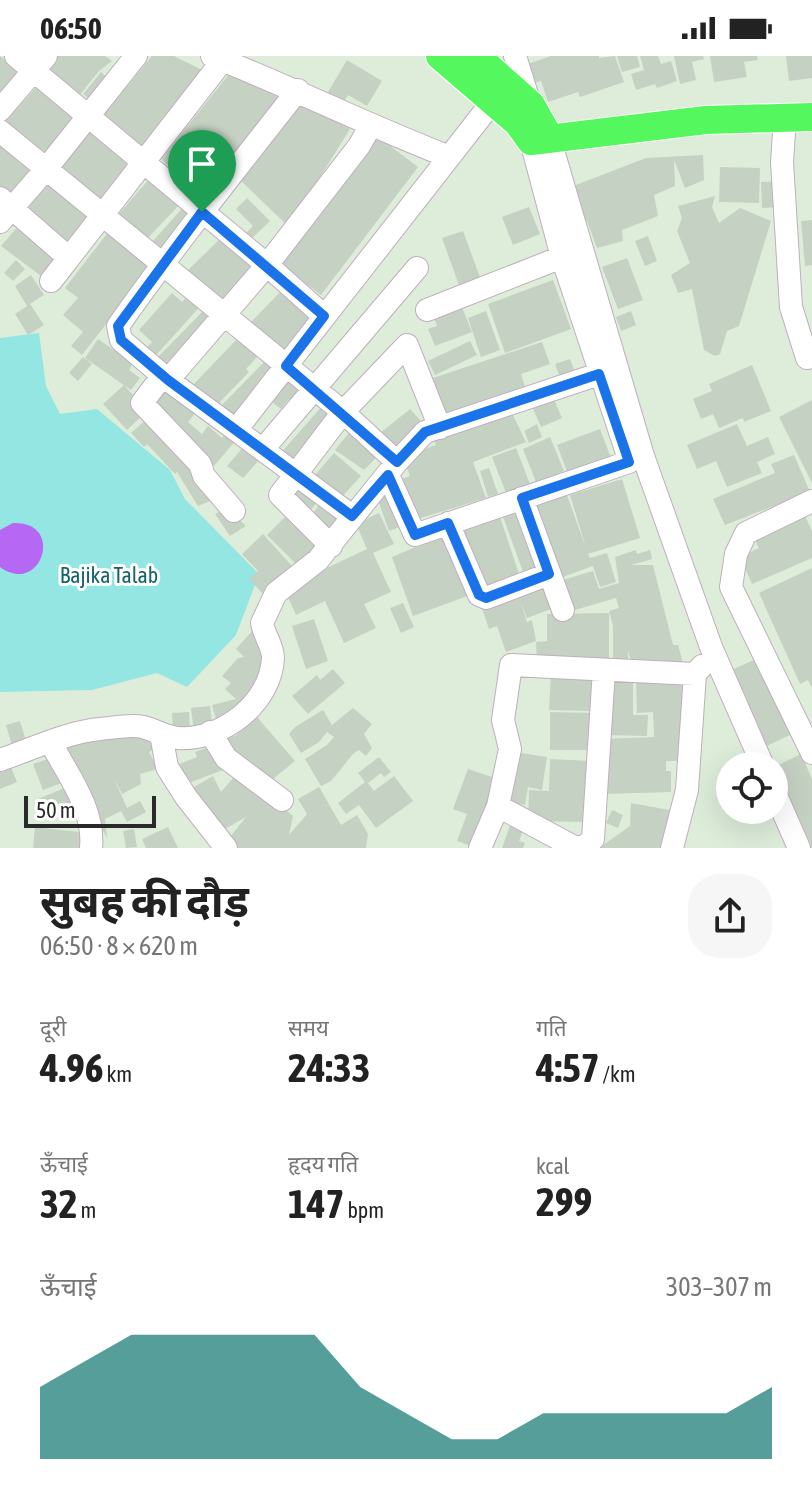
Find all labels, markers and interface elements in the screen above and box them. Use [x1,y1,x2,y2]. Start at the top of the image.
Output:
text: 06:50 [40,11,102,45]
pin [168,130,236,212]
icon: arrive [180,142,224,186]
park label: Bajika Talab [60,562,158,588]
map controls [716,752,788,824]
button: locate [716,752,788,824]
scale bar [24,792,156,828]
text: 50 m [36,797,76,823]
button: share [688,874,772,958]
text: सुबह की दौड़ [40,876,249,926]
text: 06:50 · 8 × 620 m [40,931,198,961]
text: दूरी [40,1015,66,1041]
text: समय [288,1015,329,1041]
text: गति [536,1015,567,1041]
text: 4.96 [40,1045,104,1090]
text: 24:33 [288,1045,370,1090]
text: 4:57 [536,1045,600,1090]
text: km [104,1061,132,1087]
text: /km [600,1061,636,1087]
text: ऊँचाई [40,1151,88,1177]
text: हृदय गति [288,1151,358,1177]
text: kcal [536,1153,569,1179]
text: 299 [536,1179,592,1224]
text: 32 [40,1181,78,1226]
text: 147 [288,1181,344,1226]
text: m [78,1197,96,1223]
text: bpm [344,1197,384,1223]
text: ऊँचाई [40,1272,96,1302]
text: 303–307 m [666,1272,772,1302]

